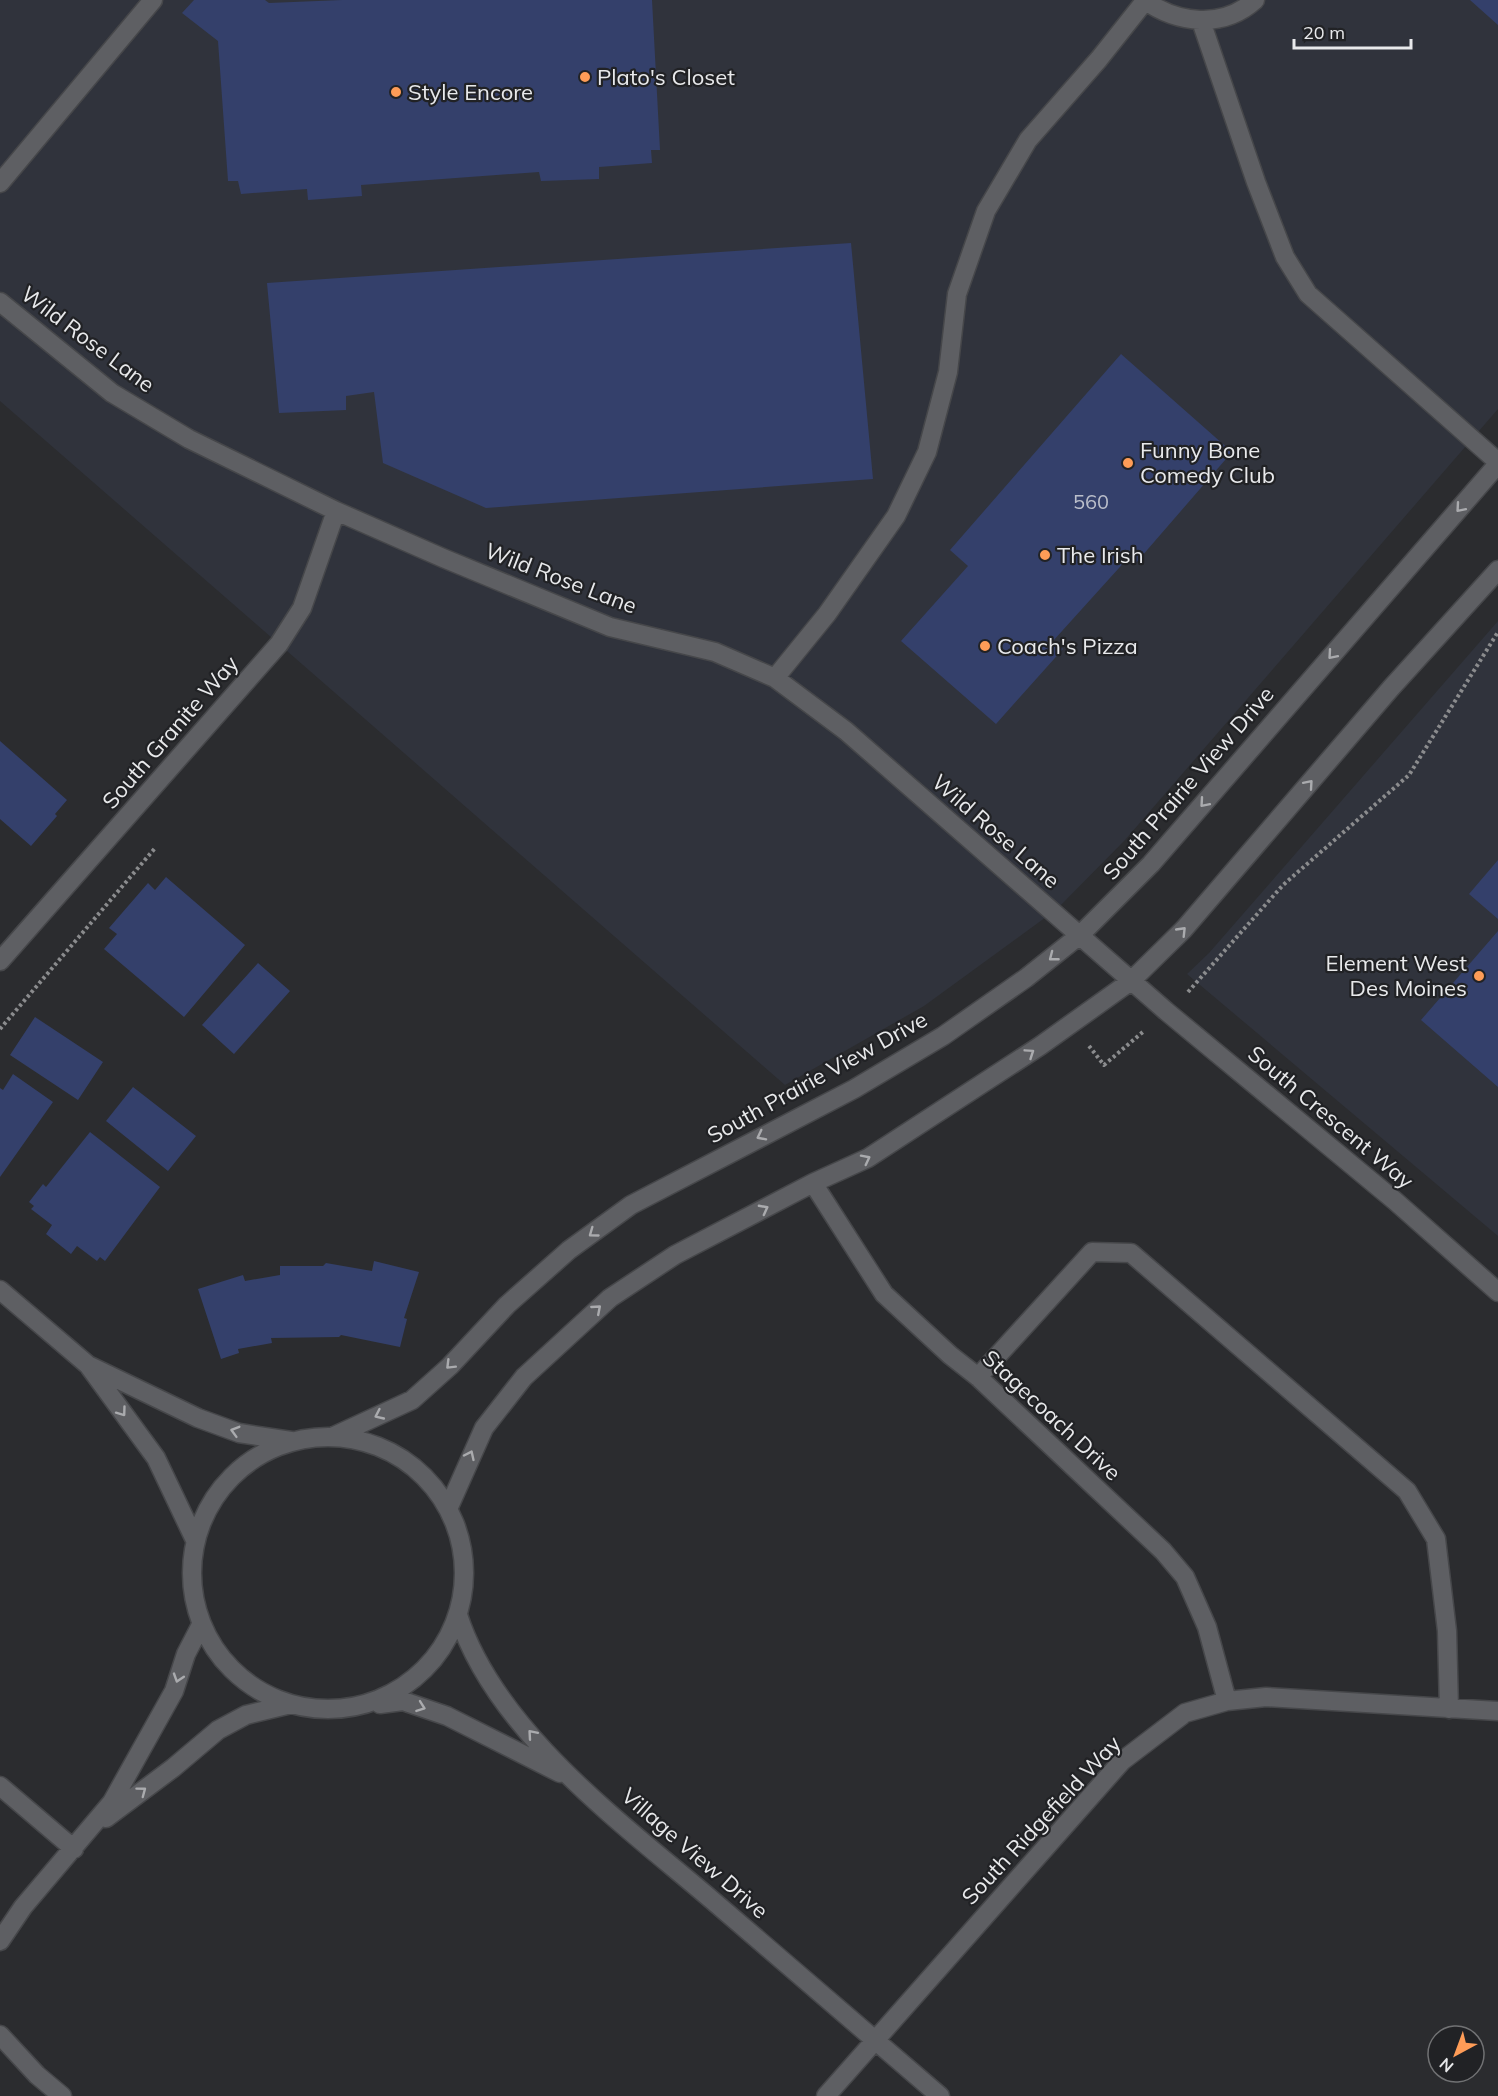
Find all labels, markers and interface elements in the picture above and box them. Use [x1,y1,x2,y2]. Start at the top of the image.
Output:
scale bar [1294,12,1411,50]
text: 20 m [1303,21,1345,44]
place label: Plato's Closet [597,63,735,91]
marker: Plato's Closet [578,70,592,84]
place label: Style Encore [408,78,533,106]
marker: Style Encore [389,85,403,99]
street label: Wild Rose Lane [16,280,160,398]
place label: Funny Bone Comedy Club [1140,436,1275,489]
marker: Funny Bone Comedy Club [1121,456,1135,470]
house number: 560 [1073,489,1109,514]
one-way arrow [1456,501,1467,512]
street label: Wild Rose Lane [481,536,641,620]
place label: The Irish [1057,541,1144,569]
marker: The Irish [1038,548,1052,562]
place label: Coach's Pizza [997,632,1138,660]
marker: Coach's Pizza [978,639,992,653]
one-way arrow [1328,648,1339,659]
street label: South Granite Way [96,649,244,814]
street label: South Prairie View Drive [1096,681,1280,885]
street label: Wild Rose Lane [926,768,1066,894]
one-way arrow [1302,780,1313,791]
one-way arrow [1200,796,1211,807]
one-way arrow [1174,928,1185,939]
one-way arrow [1049,949,1060,960]
place label: Element West Des Moines [1326,949,1467,1002]
marker: Element West Des Moines [1472,969,1486,983]
street label: South Prairie View Drive [702,1005,932,1149]
street label: South Crescent Way [1242,1039,1420,1195]
one-way arrow [1023,1049,1034,1060]
one-way arrow [757,1129,768,1141]
one-way arrow [860,1154,871,1166]
one-way arrow [758,1205,768,1216]
one-way arrow [588,1226,599,1237]
one-way arrow [590,1305,601,1316]
street label: Stagecoach Drive [977,1344,1127,1486]
one-way arrow [446,1358,457,1369]
one-way arrow [115,1406,126,1417]
one-way arrow [375,1408,386,1420]
one-way arrow [230,1426,241,1438]
one-way arrow [463,1450,475,1461]
one-way arrow [173,1672,185,1683]
one-way arrow [415,1700,426,1713]
street label: South Ridgefield Way [955,1729,1127,1910]
one-way arrow [528,1730,539,1741]
street label: Village View Drive [616,1782,774,1924]
one-way arrow [135,1788,146,1799]
north arrow [1426,2024,1486,2084]
text: N [1435,2054,1457,2077]

